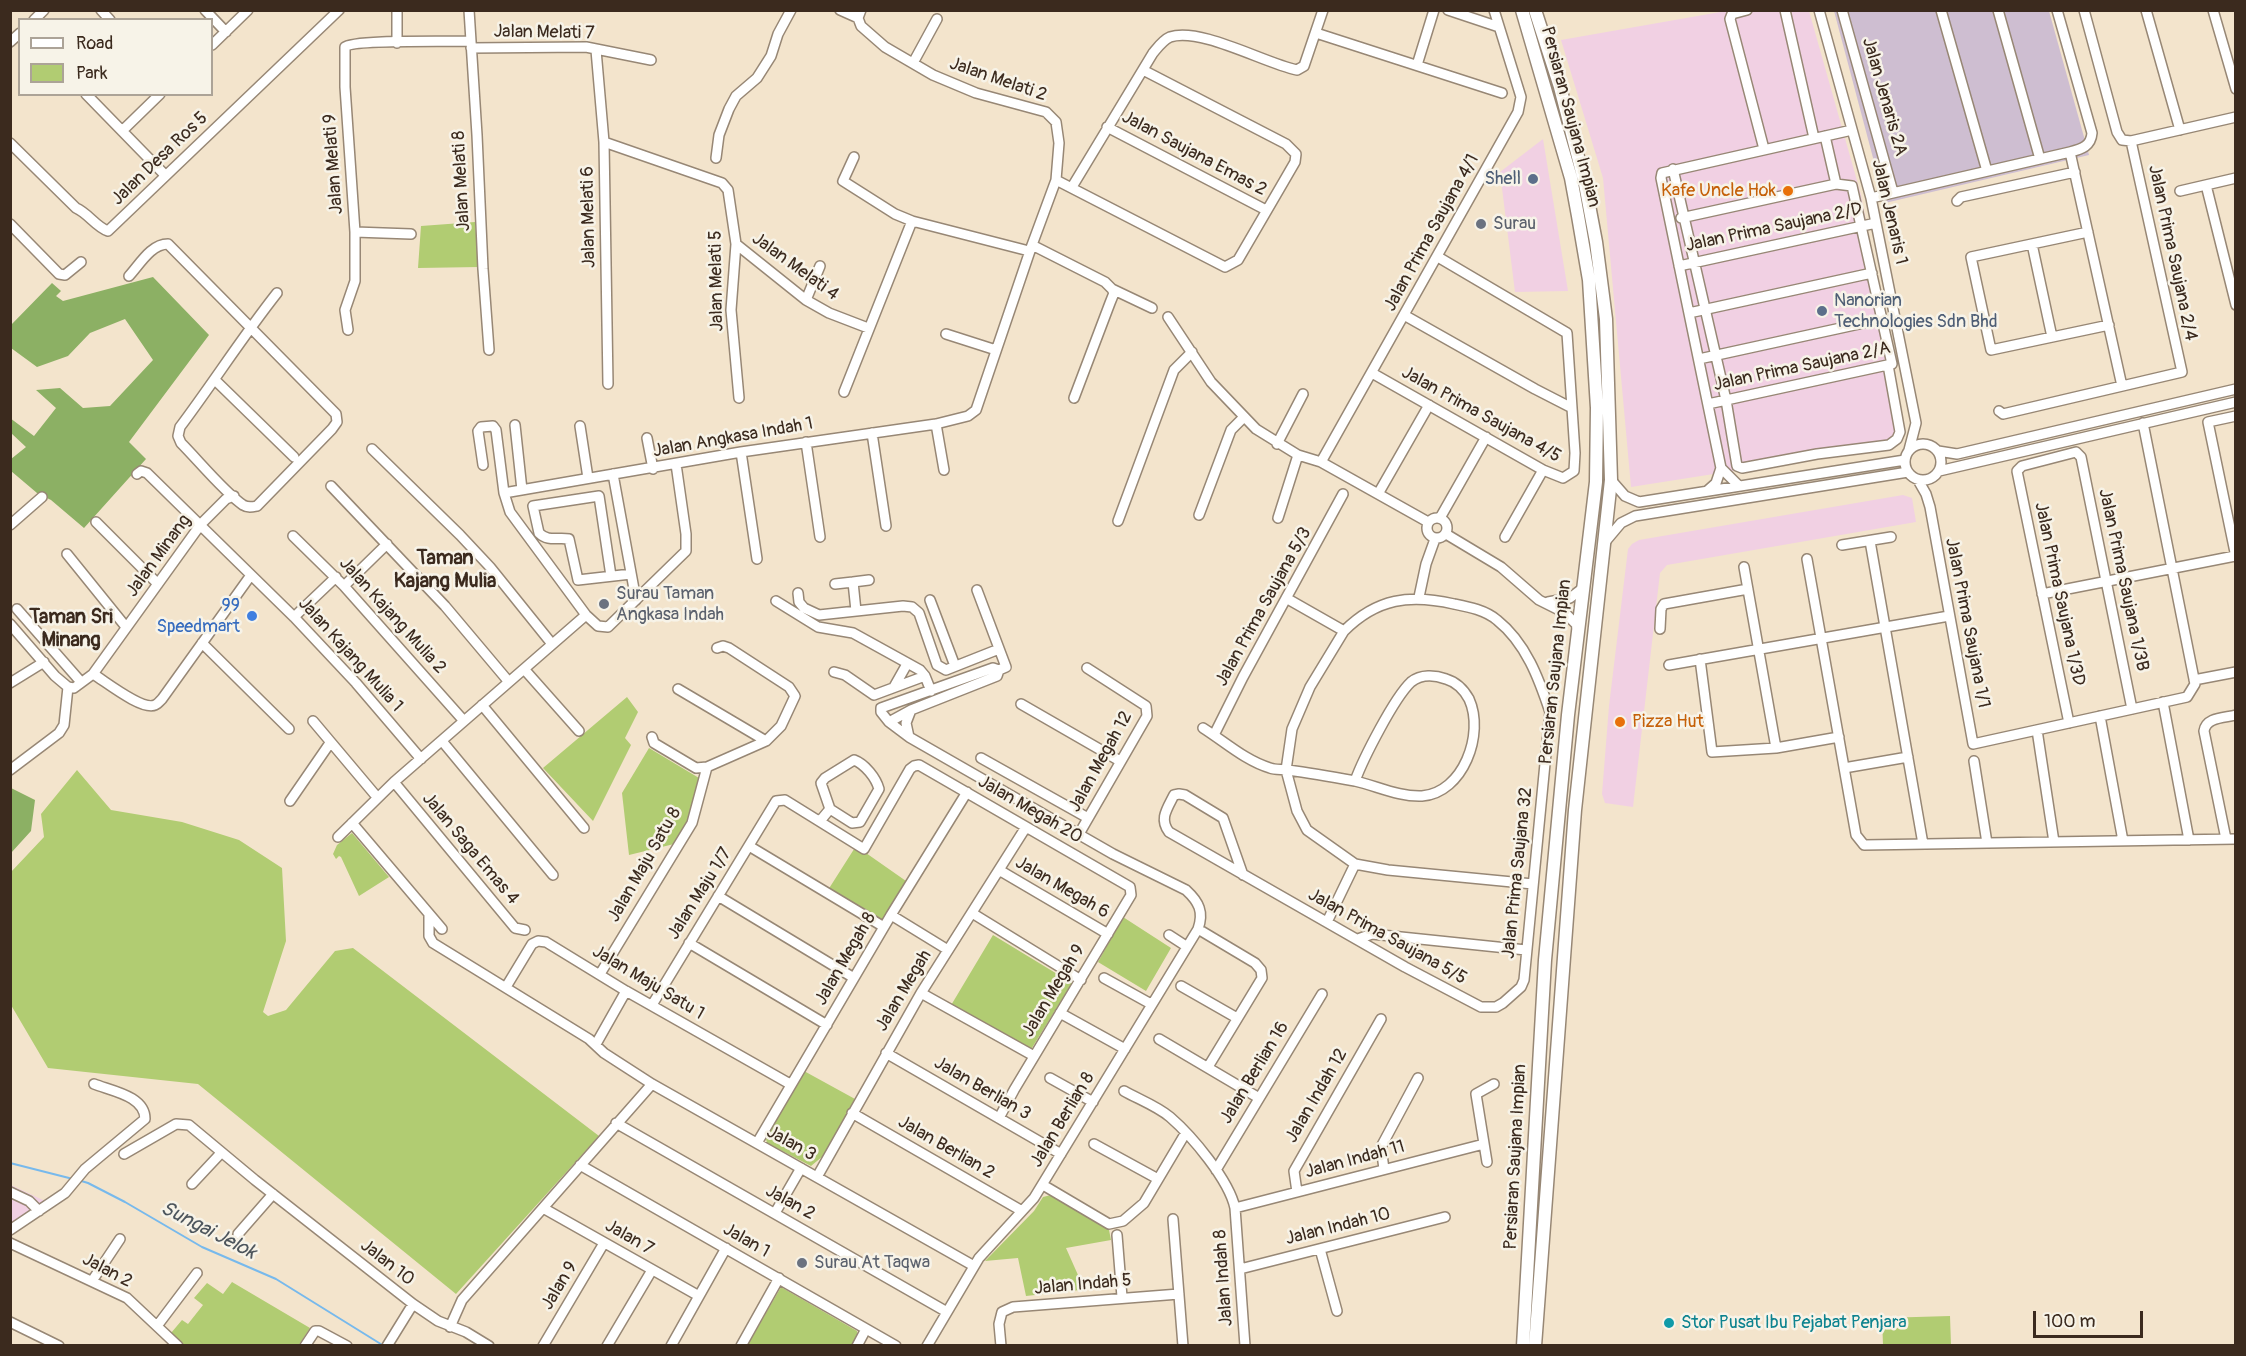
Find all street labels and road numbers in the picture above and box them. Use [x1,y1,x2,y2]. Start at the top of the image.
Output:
street label: Jalan Melati 7 [493,21,595,45]
street label: Persiaran Saujana Impian [1536,24,1604,210]
street label: Jalan Jenaris 2A [1857,35,1911,159]
street label: Jalan Melati 2 [946,53,1050,107]
street label: Jalan Saujana Emas 2 [1118,107,1270,201]
street label: Jalan Desa Ros 5 [107,108,213,210]
street label: Jalan Melati 9 [320,113,348,215]
street label: Jalan Melati 8 [449,130,475,232]
street label: Jalan Prima Saujana 4/1 [1380,151,1484,315]
street label: Jalan Jenaris 1 [1866,157,1912,267]
street label: Jalan Prima Saujana 2/4 [2143,163,2201,343]
street label: Jalan Melati 6 [577,166,601,268]
street label: Jalan Prima Saujana 2/D [1684,199,1864,257]
street label: Jalan Melati 4 [747,228,843,306]
street label: Jalan Melati 5 [705,230,729,332]
street label: Jalan Prima Saujana 2/A [1712,338,1892,396]
street label: Jalan Prima Saujana 4/5 [1398,362,1564,468]
street label: Jalan Angkasa Indah 1 [651,413,815,463]
street label: Jalan Prima Saujana 1/3B [2093,487,2153,673]
street label: Jalan Prima Saujana 1/3D [2029,500,2089,688]
street label: Jalan Minang [122,511,196,601]
street label: Jalan Prima Saujana 5/3 [1211,524,1317,690]
street label: Jalan Prima Saujana 1/1 [1940,536,1994,710]
street label: Jalan Kajang Mulia 2 [334,553,450,679]
street label: Persiaran Saujana Impian [1536,578,1576,766]
street label: Jalan Kajang Mulia 1 [293,593,407,717]
street label: Jalan Megah 12 [1064,708,1138,816]
street label: Jalan Megah 20 [974,771,1086,849]
street label: Jalan Prima Saujana 32 [1498,786,1538,960]
street label: Jalan Saga Emas 4 [417,789,523,909]
street label: Jalan Maju Satu 8 [603,804,687,926]
street label: Jalan Maju 1/7 [663,844,737,944]
street label: Jalan Megah 6 [1011,852,1113,924]
street label: Jalan Prima Saujana 5/5 [1304,884,1470,990]
street label: Jalan Megah 8 [811,909,881,1009]
street label: Jalan Maju Satu 1 [588,941,708,1025]
street label: Jalan Megah 9 [1018,941,1090,1041]
street label: Jalan Megah [871,946,937,1036]
street label: Jalan Berlian 16 [1216,1018,1294,1128]
street label: Jalan Indah 12 [1281,1045,1353,1147]
street label: Jalan Berlian 3 [930,1053,1034,1125]
street label: Persiaran Saujana Impian [1500,1064,1532,1250]
street label: Jalan Berlian 8 [1026,1069,1100,1171]
street label: Jalan Berlian 2 [894,1112,998,1184]
street label: Jalan 3 [762,1122,820,1166]
street label: Jalan Indah 11 [1303,1136,1407,1184]
street label: Jalan 2 [761,1181,819,1225]
street label: Jalan Indah 10 [1283,1204,1393,1250]
street label: Jalan 7 [601,1215,657,1261]
street label: Jalan 1 [719,1219,773,1263]
street label: Jalan Indah 8 [1210,1229,1238,1327]
street label: Jalan 10 [356,1235,418,1291]
street label: Jalan 2 [78,1249,136,1293]
street label: Jalan 9 [537,1258,583,1314]
street label: Jalan Indah 5 [1033,1270,1133,1300]

